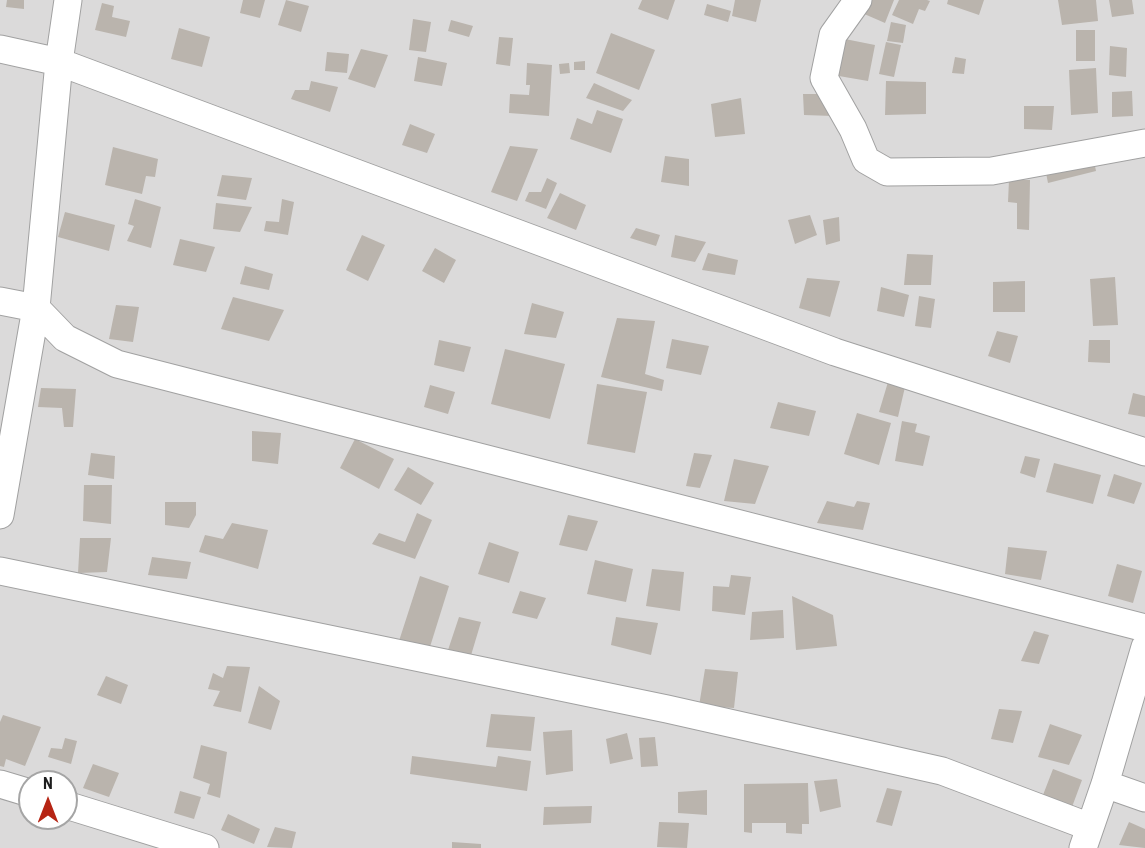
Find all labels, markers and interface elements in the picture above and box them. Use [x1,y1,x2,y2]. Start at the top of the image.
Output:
north arrow [18,770,78,830]
text: N [43,774,53,793]

